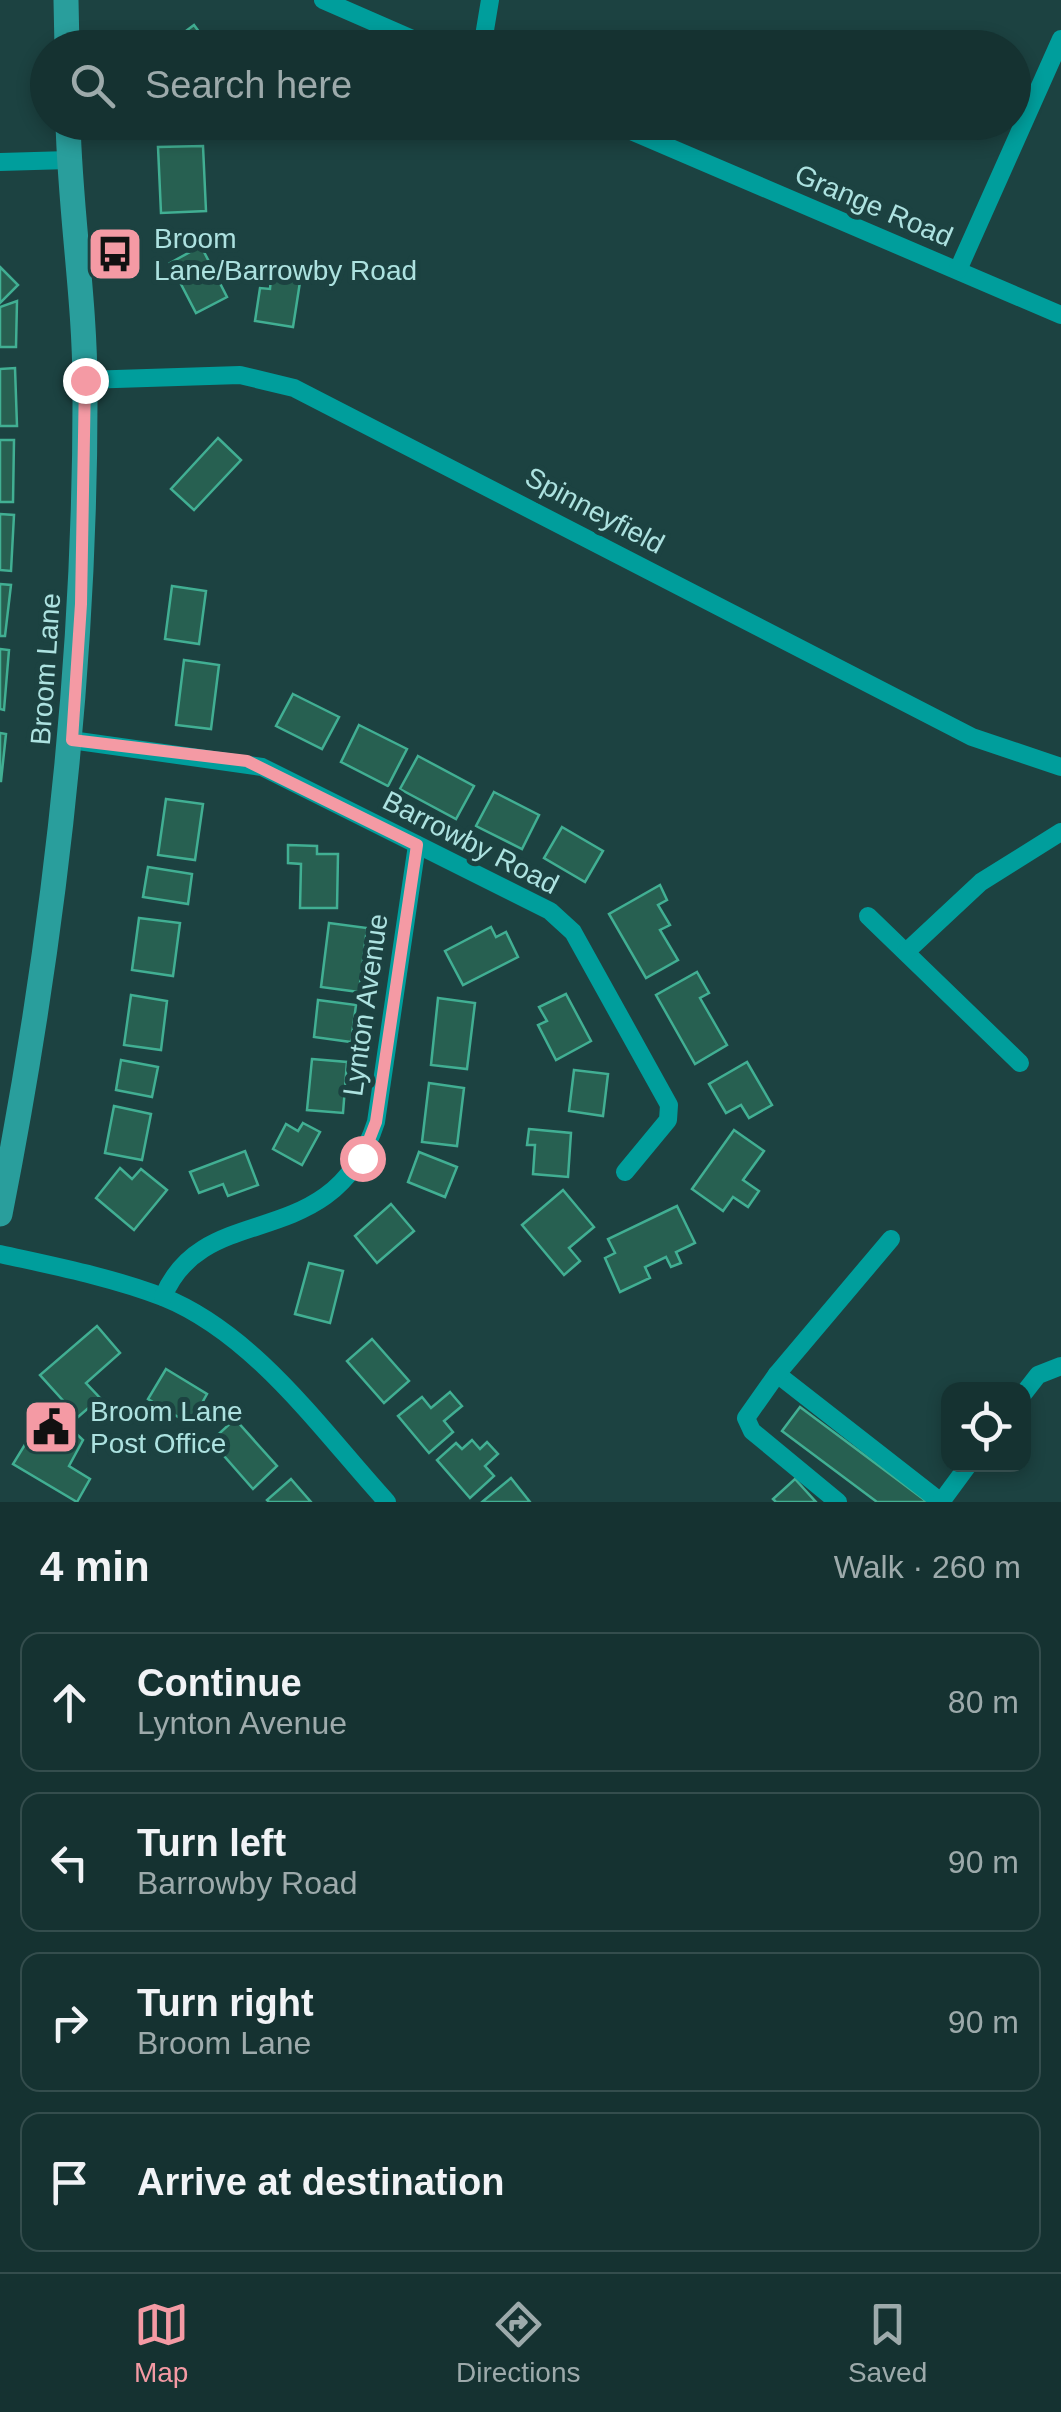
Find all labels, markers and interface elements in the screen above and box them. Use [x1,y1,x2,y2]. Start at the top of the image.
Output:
search box [30,30,1031,140]
icon: search [65,58,120,113]
text: Search here [145,64,352,106]
street label: Grange Road [790,158,957,253]
place label: Broom Lane/Barrowby Road [154,223,417,286]
bus stop icon: Broom Lane/Barrowby Road [85,224,145,284]
route end [63,358,109,404]
street label: Spinneyfield [520,461,669,560]
street label: Broom Lane [25,592,66,746]
street label: Barrowby Road [378,785,564,900]
street label: Lynton Avenue [337,912,394,1098]
route start [340,1136,386,1182]
map controls [941,1382,1031,1472]
button: locate [941,1382,1031,1472]
place label: Broom Lane Post Office [90,1396,243,1459]
public building icon: Broom Lane Post Office [21,1397,81,1457]
text: 4 min [40,1543,150,1590]
text: Walk · 260 m [834,1549,1021,1585]
text: Continue [137,1662,302,1704]
icon: ahead [42,1675,97,1730]
text: 80 m [948,1684,1019,1720]
text: Lynton Avenue [137,1705,347,1741]
text: Turn left [137,1822,286,1864]
icon: left [42,1835,97,1890]
text: 90 m [948,1844,1019,1880]
text: Barrowby Road [137,1865,358,1901]
text: Turn right [137,1982,314,2024]
icon: right [42,1995,97,2050]
text: 90 m [948,2004,1019,2040]
text: Broom Lane [137,2025,311,2061]
icon: arrive [42,2155,97,2210]
text: Arrive at destination [137,2161,504,2203]
tab: Map [134,2297,189,2389]
tab: Directions [456,2297,581,2389]
tab: Saved [848,2297,927,2389]

